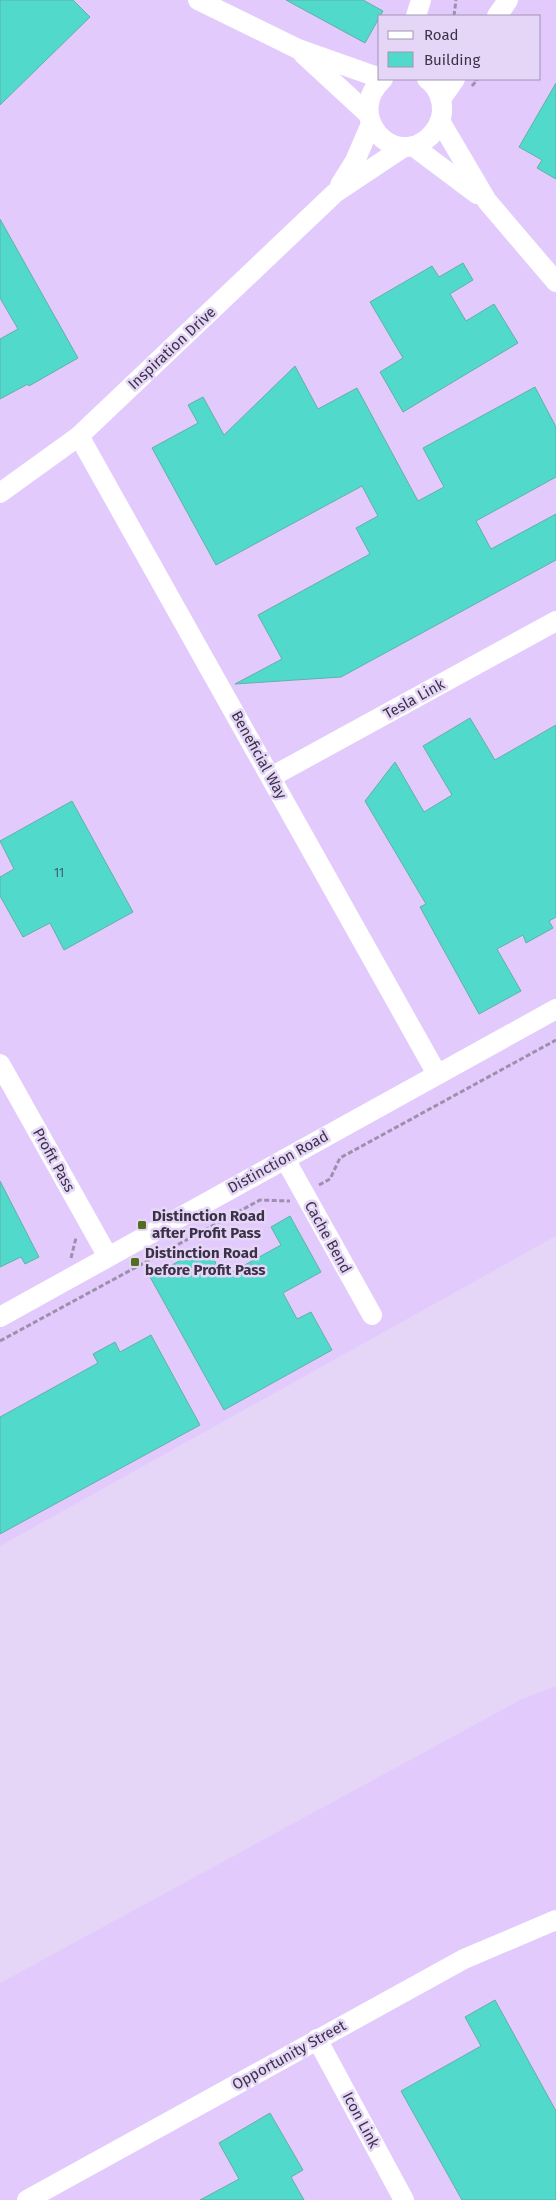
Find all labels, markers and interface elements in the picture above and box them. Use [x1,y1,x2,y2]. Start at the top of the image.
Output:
legend [378,15,541,80]
text: Road [424,26,459,44]
text: Building [424,51,480,69]
street label: Inspiration Drive [124,303,220,393]
street label: Tesla Link [380,675,448,723]
street label: Beneficial Way [227,708,291,803]
house number: 11 [54,866,64,880]
street label: Profit Pass [29,1125,79,1195]
street label: Distinction Road [225,1127,331,1197]
street label: Cache Bend [301,1198,355,1276]
place label: Distinction Road after Profit Pass [152,1207,265,1242]
marker: Distinction Road after Profit Pass [136,1219,148,1231]
place label: Distinction Road before Profit Pass [145,1244,266,1279]
marker: Distinction Road before Profit Pass [129,1256,141,1268]
street label: Opportunity Street [229,2016,350,2094]
street label: Icon Link [339,2089,383,2151]

